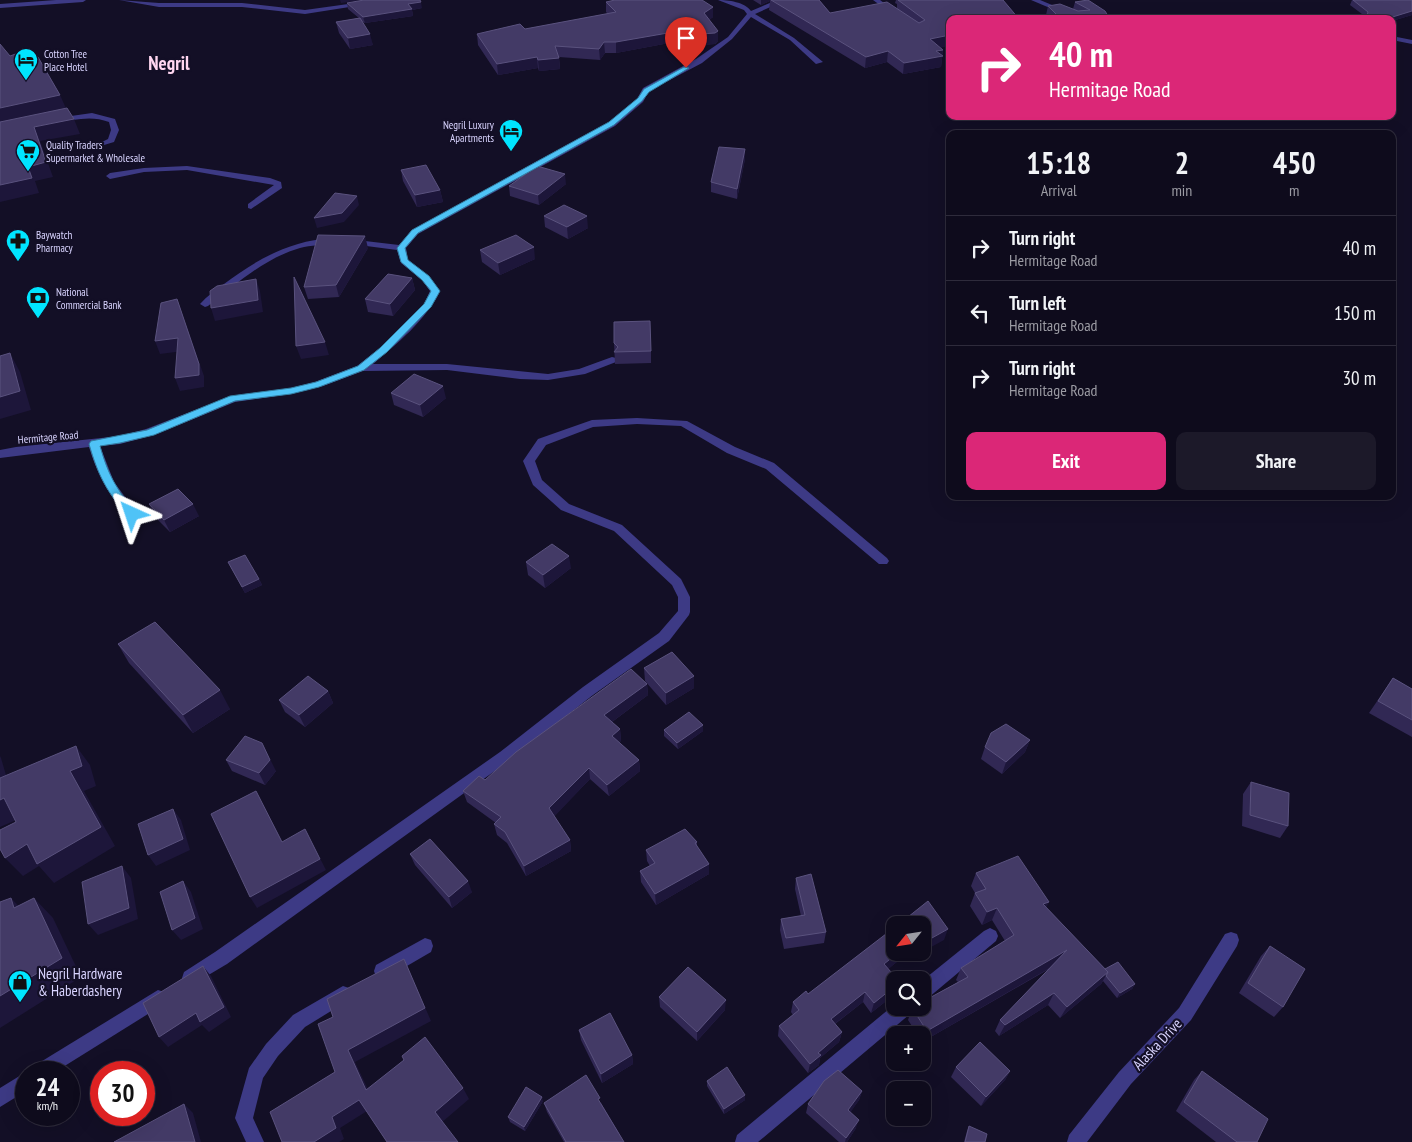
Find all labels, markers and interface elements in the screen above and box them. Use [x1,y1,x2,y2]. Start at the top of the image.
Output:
pin [665,17,707,68]
icon: arrive [672,24,700,52]
text: 40 m [1049,31,1113,77]
icon: right [966,35,1031,100]
hotel icon: Cotton Tree Place Hotel [13,47,39,81]
place label: Cotton Tree Place Hotel [44,47,88,74]
district label: Negril [148,51,190,75]
text: Hermitage Road [1049,75,1171,103]
place label: Negril Luxury Apartments [443,118,495,145]
hotel icon: Negril Luxury Apartments [498,118,524,152]
supermarket icon: Quality Traders Supermarket & Wholesale [15,138,41,172]
place label: Quality Traders Supermarket & Wholesale [46,138,146,165]
text: 15:18 [1026,143,1091,182]
text: 2 [1175,143,1189,182]
text: 450 [1273,143,1316,182]
text: Arrival [1041,180,1077,200]
text: min [1171,180,1192,200]
text: m [1289,180,1299,200]
text: Turn right [1009,226,1075,250]
pharmacy icon: Baywatch Pharmacy [5,228,31,262]
place label: Baywatch Pharmacy [36,228,74,255]
icon: right [966,234,994,262]
text: 40 m [1343,236,1376,260]
text: Hermitage Road [1009,250,1097,270]
bank icon: National Commercial Bank [25,285,51,319]
place label: National Commercial Bank [56,285,122,312]
text: Turn left [1009,291,1066,315]
icon: left [966,299,994,327]
text: 150 m [1334,301,1376,325]
text: Hermitage Road [1009,315,1097,335]
text: Turn right [1009,356,1075,380]
icon: right [966,364,994,392]
text: 30 m [1343,366,1376,390]
text: Hermitage Road [1009,380,1097,400]
street label: Hermitage Road [17,427,79,447]
button: Exit [966,432,1166,490]
button: Share [1176,432,1376,490]
position arrow [105,487,157,539]
north arrow [886,916,931,961]
map controls [886,916,931,1126]
place label: Negril Hardware & Haberdashery [38,964,122,1000]
shop icon: Negril Hardware & Haberdashery [7,969,33,1003]
button: search [886,971,931,1016]
street label: Alaska Drive [1128,1014,1186,1074]
button: + [886,1026,931,1071]
speed limit sign: 30 [90,1061,155,1126]
text: 24 [36,1071,59,1103]
button: − [886,1081,931,1126]
text: km/h [37,1098,58,1113]

